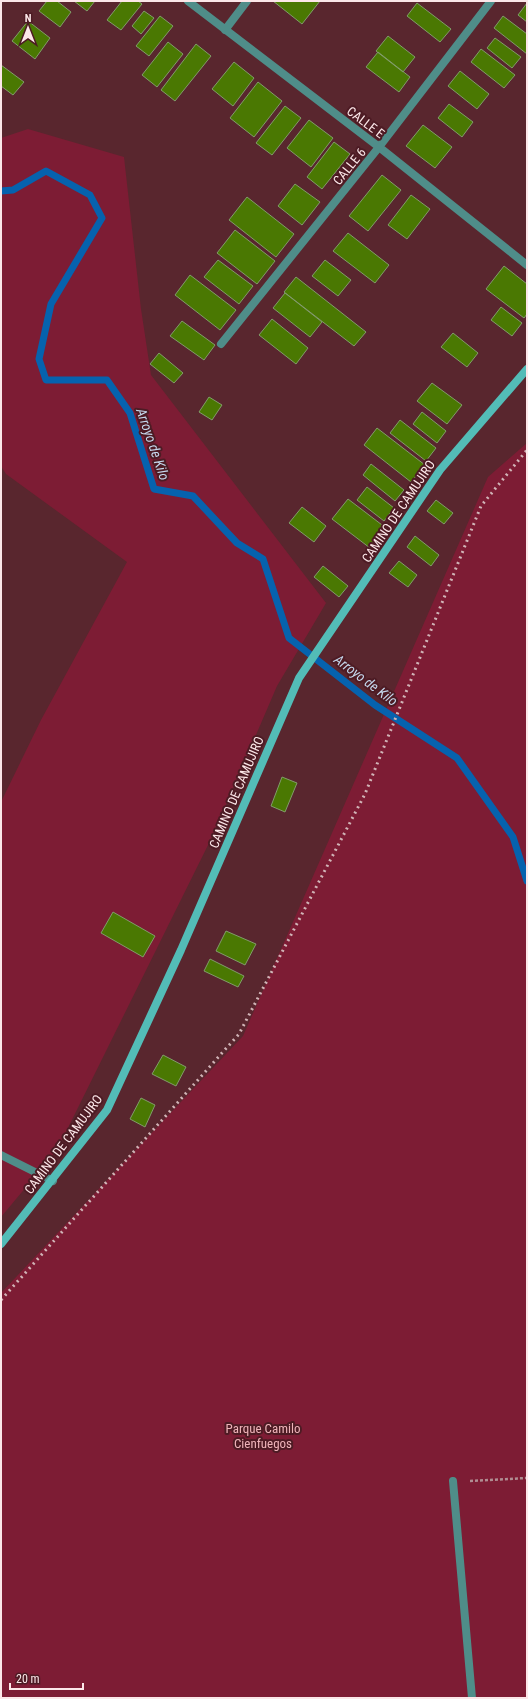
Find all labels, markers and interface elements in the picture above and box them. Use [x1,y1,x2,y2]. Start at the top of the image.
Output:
north arrow [8,8,48,48]
text: N [25,12,32,25]
street label: CALLE E [344,103,387,141]
street label: CALLE 6 [330,145,369,188]
water label: Arroyo de Kilo [133,405,173,482]
street label: CAMINO DE CAMUJIRO [359,457,438,565]
water label: Arroyo de Kilo [330,650,401,709]
street label: CAMINO DE CAMUJIRO [206,734,267,850]
street label: CAMINO DE CAMUJIRO [21,1092,106,1197]
park label: Parque Camilo Cienfuegos [226,1421,300,1451]
scale bar [10,1665,83,1691]
text: 20 m [16,1672,40,1686]

